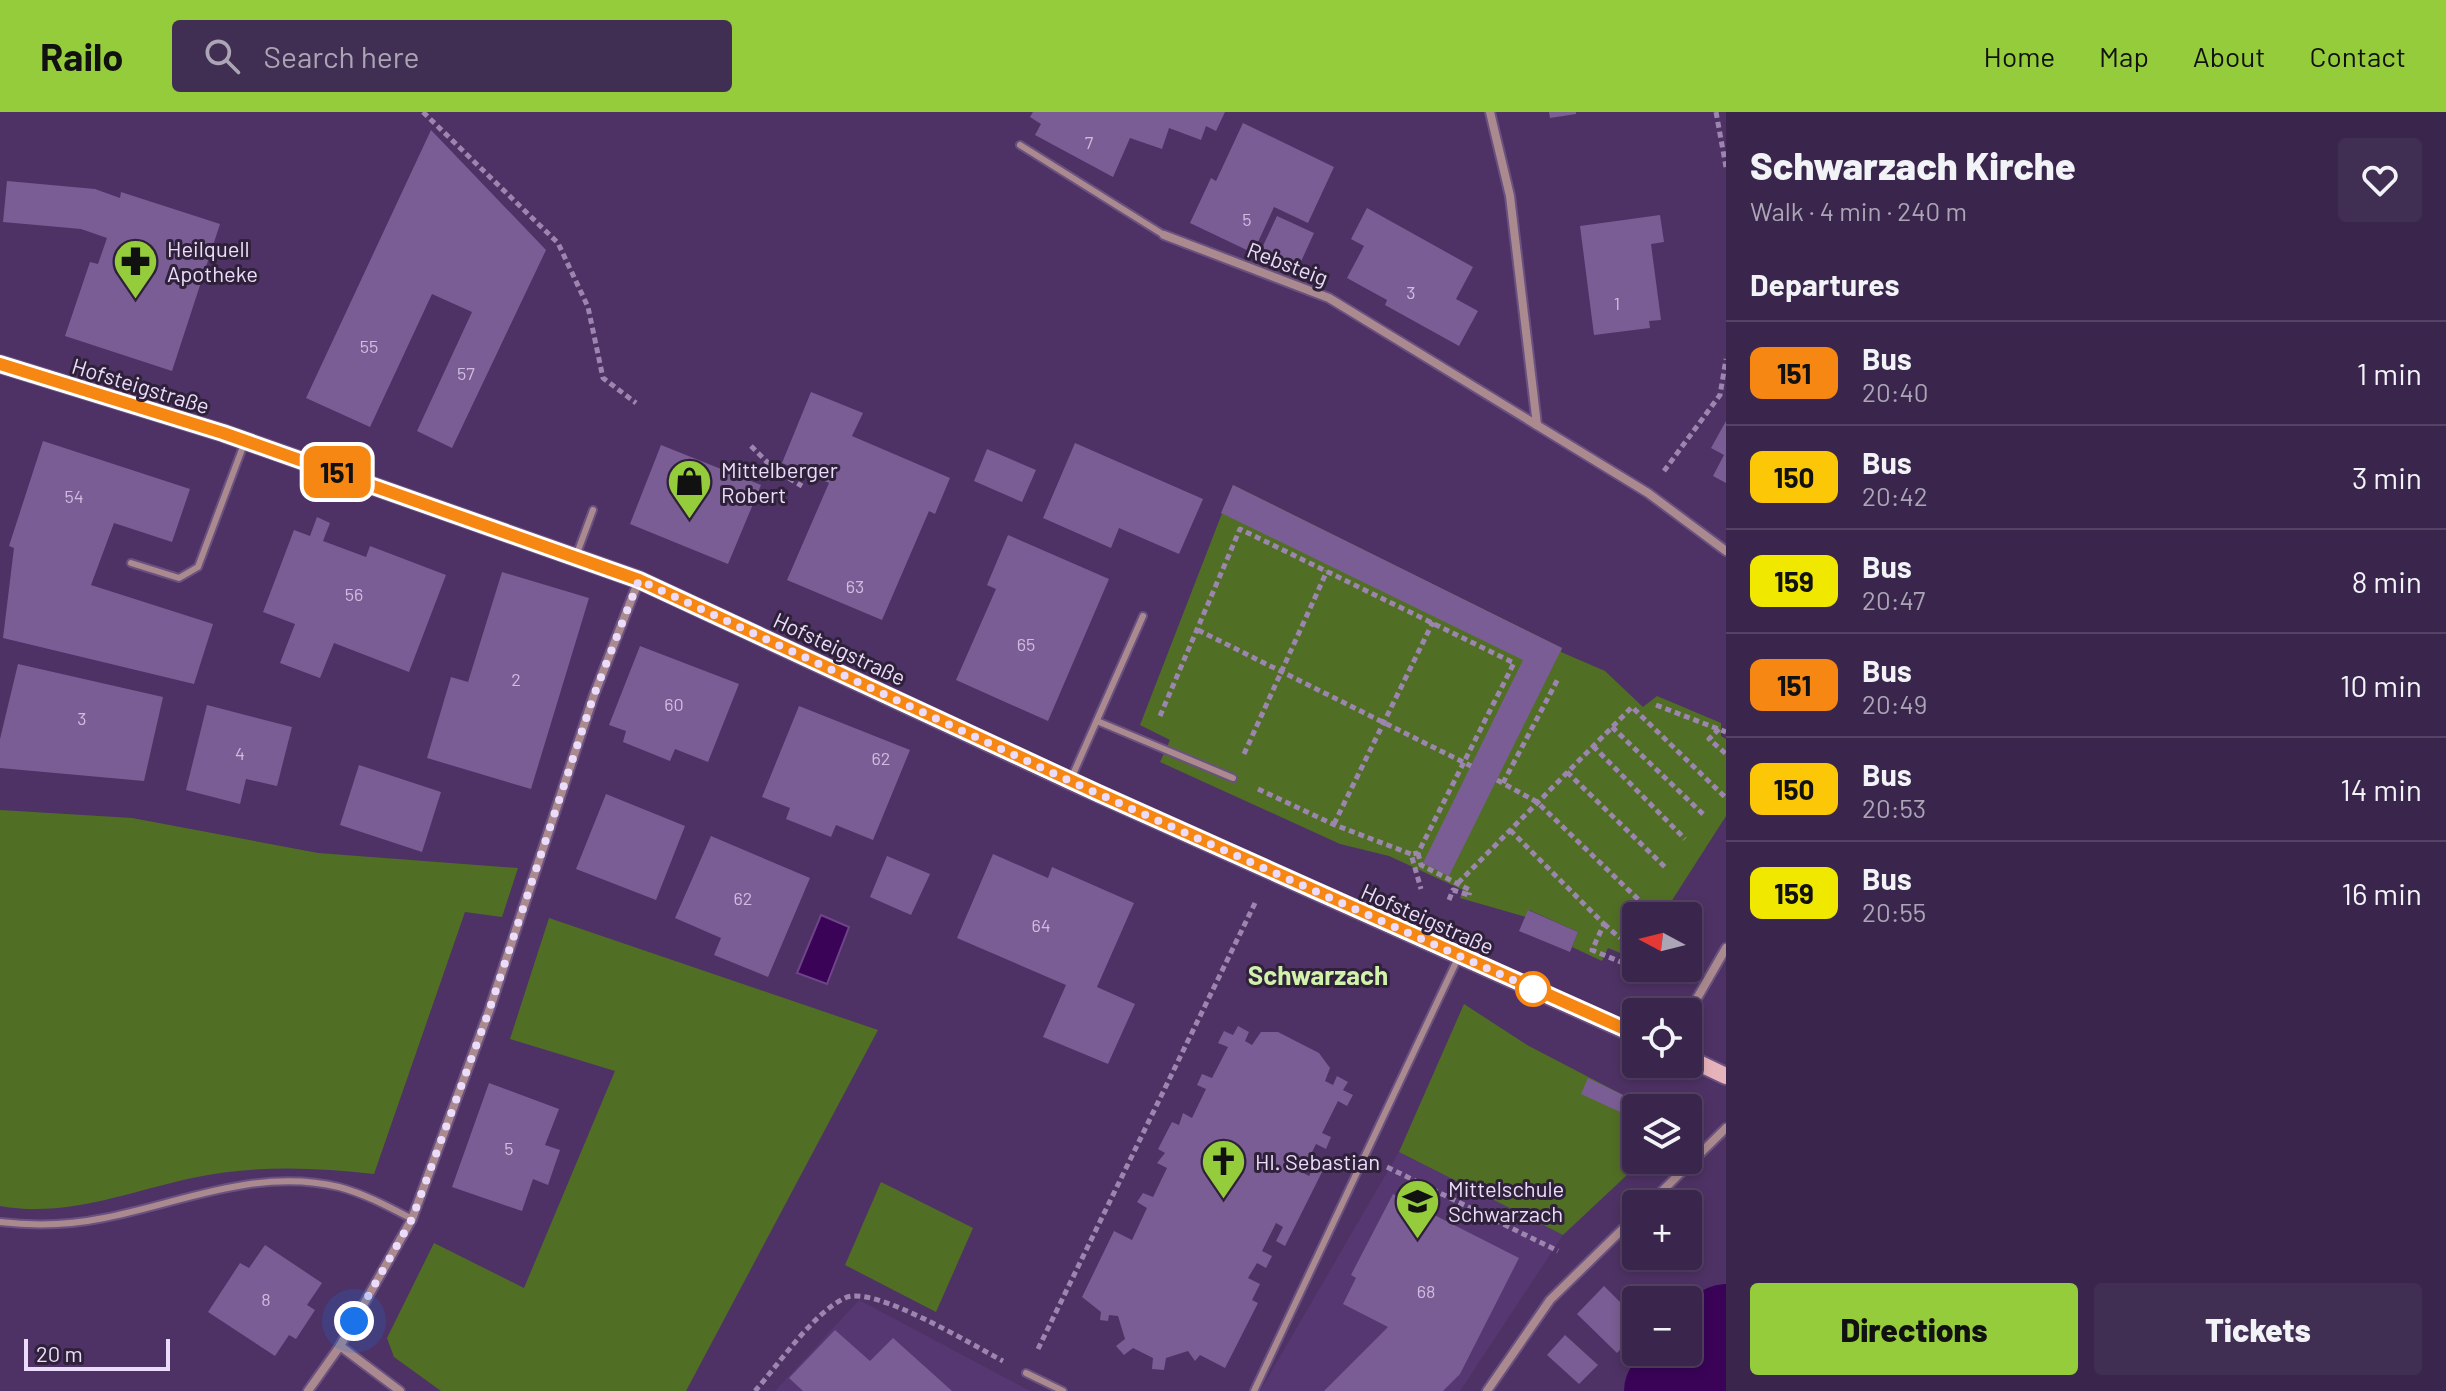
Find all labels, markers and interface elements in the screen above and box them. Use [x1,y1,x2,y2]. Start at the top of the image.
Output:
search box [172,20,732,92]
text: Railo [40,33,124,79]
icon: search [200,34,244,78]
text: Search here [264,38,419,74]
text: Home [1984,39,2055,73]
text: Map [2099,39,2149,73]
text: About [2193,39,2265,73]
text: Contact [2309,39,2406,73]
house number: 7 [1085,131,1094,153]
button: heart [2338,138,2422,222]
text: Schwarzach Kirche [1750,142,2076,188]
text: Walk · 4 min · 240 m [1750,195,1967,226]
house number: 5 [1242,208,1252,230]
place label: Heilquell Apotheke [167,235,258,286]
street label: Rebsteig [1244,236,1332,290]
pharmacy icon: Heilquell Apotheke [112,237,160,300]
text: Departures [1750,266,1900,302]
house number: 3 [1406,281,1416,303]
house number: 1 [1614,292,1620,314]
house number: 55 [360,335,378,357]
text: Bus [1862,340,1912,376]
street label: Hofsteigstraße [69,352,213,418]
text: 1 min [2357,355,2422,391]
text: 151 [1777,356,1811,390]
house number: 57 [457,362,475,384]
text: 20:40 [1862,376,1928,407]
text: Bus [1862,444,1912,480]
line badge: 151 [291,446,383,498]
text: 151 [320,455,354,489]
place label: Mittelberger Robert [721,456,838,507]
shop icon: Mittelberger Robert [666,458,714,521]
text: 3 min [2352,459,2422,495]
text: 150 [1774,460,1814,494]
text: 20:42 [1862,480,1928,511]
house number: 54 [64,485,84,507]
text: Bus [1862,548,1912,584]
text: 8 min [2352,563,2422,599]
text: 159 [1774,564,1814,598]
house number: 63 [846,575,864,597]
house number: 56 [345,583,363,605]
text: 20:47 [1862,584,1925,615]
street label: Hofsteigstraße [770,606,910,690]
house number: 65 [1017,633,1035,655]
text: Bus [1862,652,1912,688]
text: 10 min [2340,667,2422,703]
house number: 2 [511,668,521,690]
text: 151 [1777,668,1811,702]
text: 20:49 [1862,688,1927,719]
house number: 60 [664,693,684,715]
house number: 3 [77,707,87,729]
house number: 4 [235,742,245,764]
house number: 62 [872,747,890,769]
text: Bus [1862,756,1912,792]
text: 14 min [2340,771,2422,807]
text: 150 [1774,772,1814,806]
text: 20:53 [1862,792,1926,823]
text: Bus [1862,860,1912,896]
text: 16 min [2341,875,2422,911]
text: 159 [1774,876,1814,910]
street label: Hofsteigstraße [1358,877,1498,959]
house number: 62 [734,887,752,909]
text: 20:55 [1862,896,1926,927]
north arrow [1622,902,1702,982]
map controls [1622,902,1702,1366]
house number: 64 [1031,914,1051,936]
district label: Schwarzach [1248,959,1388,990]
unlabelled marker [1516,972,1550,1006]
button: locate [1622,998,1702,1078]
button: layers [1622,1094,1702,1174]
house number: 5 [504,1137,514,1159]
church icon: Hl. Sebastian [1200,1137,1248,1200]
place label: Hl. Sebastian [1255,1148,1380,1174]
place label: Mittelschule Schwarzach [1448,1175,1564,1226]
school or university icon: Mittelschule Schwarzach [1393,1177,1441,1240]
button: + [1622,1190,1702,1270]
house number: 68 [1417,1280,1435,1302]
button: Directions [1750,1283,2078,1375]
button: Tickets [2094,1283,2422,1375]
button: − [1622,1286,1702,1366]
house number: 8 [261,1288,271,1310]
your location [334,1301,374,1341]
scale bar [24,1335,170,1371]
text: 20 m [36,1340,83,1366]

